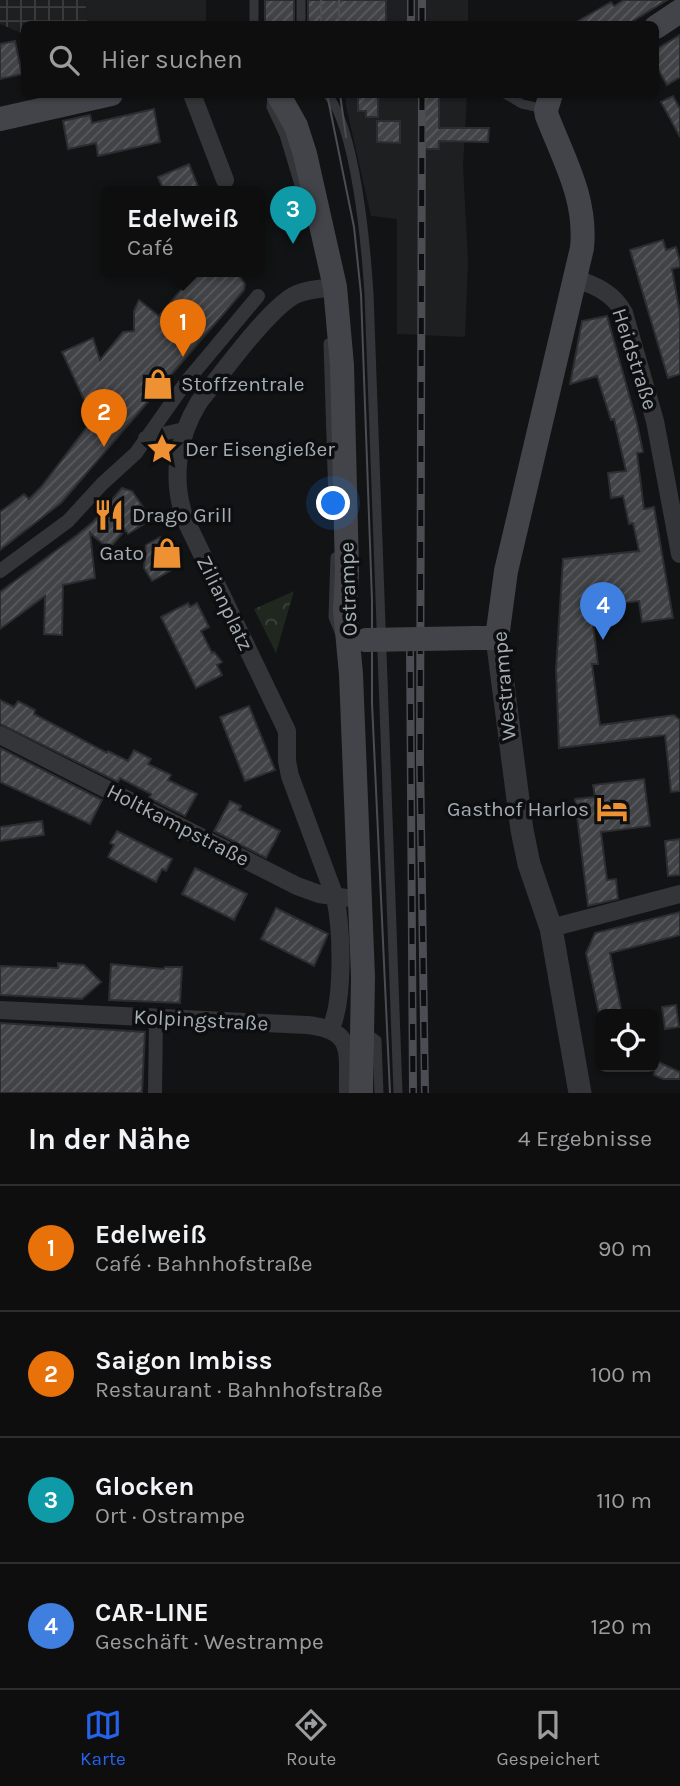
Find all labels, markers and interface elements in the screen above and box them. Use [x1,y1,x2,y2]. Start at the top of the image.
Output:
search box [21,21,659,98]
icon: search [45,41,83,79]
text: Hier suchen [101,44,243,75]
popup [101,186,265,277]
pin: 3 [270,186,316,244]
text: Edelweiß [127,203,239,234]
text: Café [127,234,174,261]
pin: 1 [160,299,206,357]
street label: Heidstraße [607,305,663,413]
shop icon: Stoffzentrale [141,367,175,401]
place label: Stoffzentrale [181,372,305,396]
pin: 2 [81,389,127,447]
place icon: Der Eisengießer [145,432,179,466]
place label: Der Eisengießer [185,437,335,461]
your location [316,486,350,520]
restaurant icon: Drago Grill [92,498,126,532]
place label: Drago Grill [132,503,232,527]
shop icon: Gato [150,536,184,570]
place label: Gato [100,541,144,565]
street label: Ostrampe [334,541,362,637]
street label: Zilianplatz [192,552,258,654]
pin: 4 [580,582,626,640]
street label: Westrampe [487,630,521,742]
street label: Holtkampstraße [103,779,253,871]
hotel icon: Gasthof Harlos [595,792,629,826]
place label: Gasthof Harlos [447,797,589,821]
street label: Kolpingstraße [133,1004,269,1036]
map controls [596,1009,659,1072]
button: locate [596,1009,659,1072]
text: In der Nähe [28,1121,191,1157]
text: 4 Ergebnisse [518,1125,652,1152]
text: Edelweiß [95,1219,207,1250]
text: 1 [47,1235,55,1262]
text: 90 m [598,1235,652,1262]
text: Café · Bahnhofstraße [95,1250,313,1277]
text: Saigon Imbiss [95,1345,272,1376]
text: 2 [44,1361,58,1388]
text: 100 m [590,1361,652,1388]
text: Restaurant · Bahnhofstraße [95,1376,383,1403]
text: Glocken [95,1471,194,1502]
text: 3 [44,1487,58,1514]
text: 110 m [596,1487,652,1514]
text: Ort · Ostrampe [95,1502,245,1529]
text: CAR-LINE [95,1597,209,1628]
text: 4 [44,1613,58,1640]
text: 120 m [590,1613,652,1640]
text: Geschäft · Westrampe [95,1628,324,1655]
tab: Karte [80,1706,126,1770]
tab: Route [286,1706,336,1770]
tab: Gespeichert [496,1706,600,1770]

